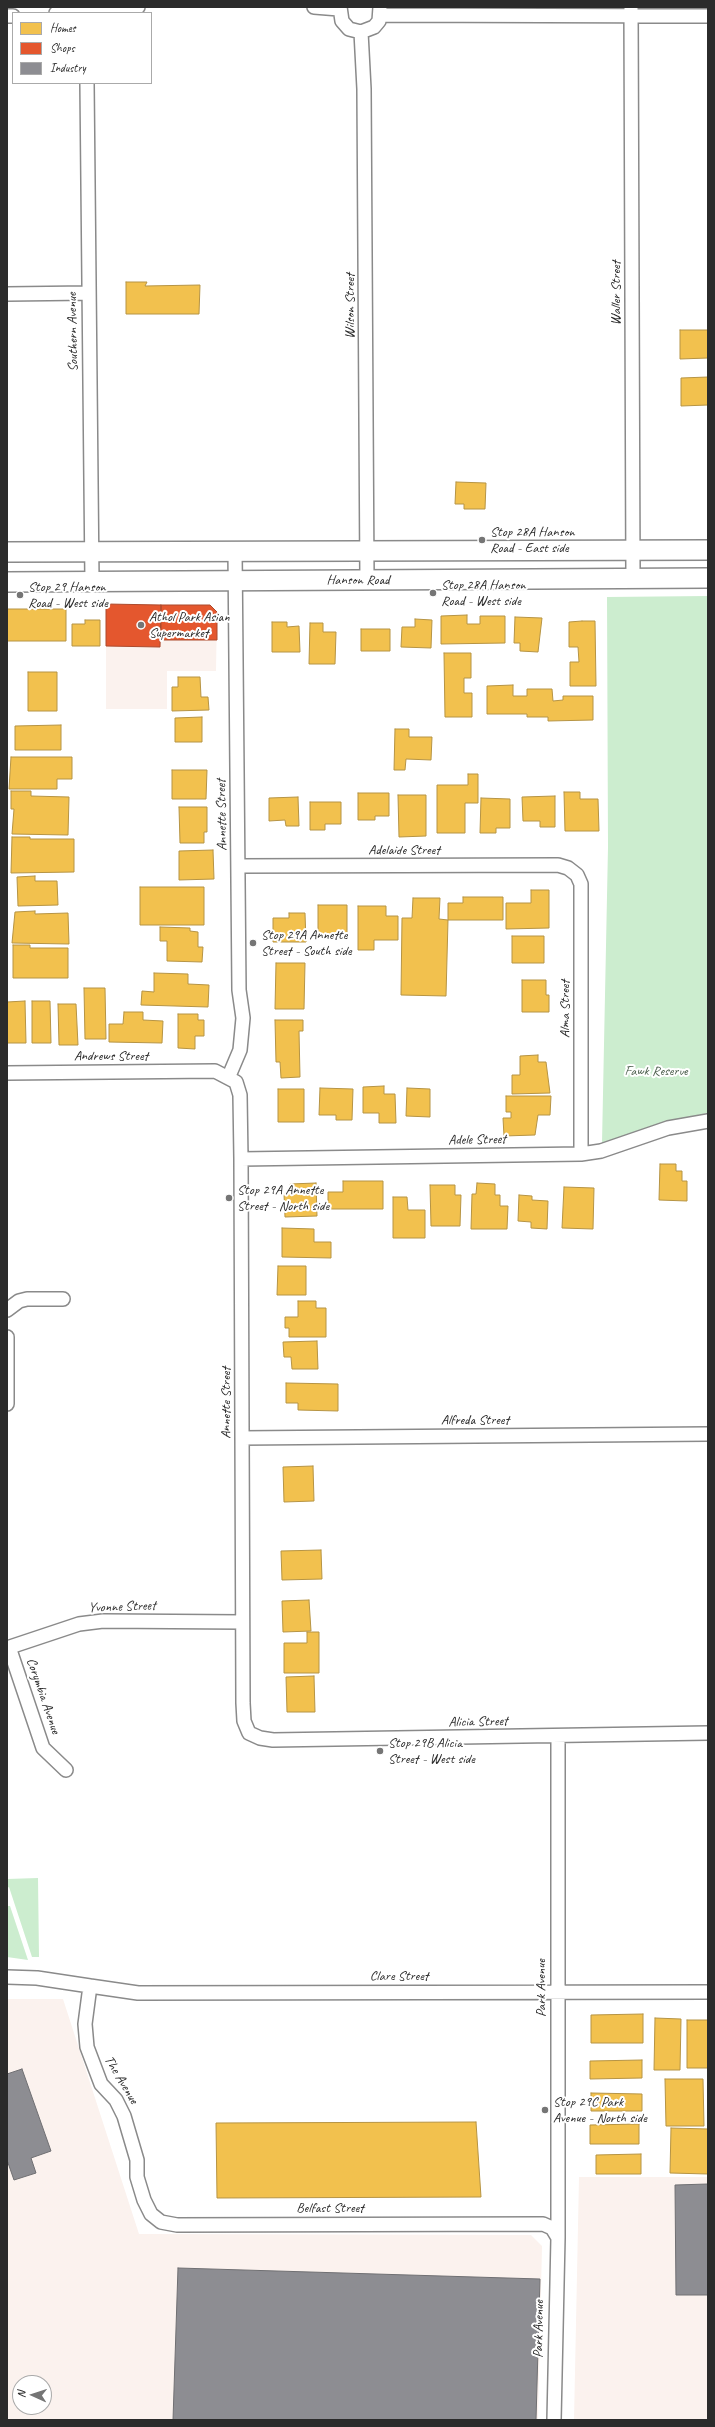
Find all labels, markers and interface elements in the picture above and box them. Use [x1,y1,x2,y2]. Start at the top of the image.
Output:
legend [12,12,152,84]
text: Homes [50,20,76,36]
text: Shops [50,40,75,56]
text: Industry [50,60,86,76]
street label: Waller Street [608,261,624,325]
street label: Wilson Street [342,273,358,339]
street label: Southern Avenue [64,292,82,372]
place label: Stop 28A Hanson Road - East side [490,524,575,556]
marker: Stop 28A Hanson Road - East side [477,535,487,545]
street label: Hanson Road [326,572,390,588]
place label: Stop 28A Hanson Road - West side [441,577,526,610]
place label: Stop 29 Hanson Road - West side [28,579,108,612]
marker: Stop 28A Hanson Road - West side [428,588,438,598]
marker: Stop 29 Hanson Road - West side [15,590,25,600]
place label: Athol Park Asian Supermarket [149,609,229,642]
marker: Athol Park Asian Supermarket [136,620,146,630]
street label: Annette Street [213,779,231,851]
street label: Adelaide Street [368,842,440,858]
place label: Stop 29A Annette Street - South side [261,927,351,960]
marker: Stop 29A Annette Street - South side [248,938,258,948]
street label: Alma Street [557,980,573,1038]
street label: Andrews Street [74,1048,148,1064]
park label: Fawk Reserve [624,1063,688,1079]
street label: Adele Street [448,1131,506,1149]
place label: Stop 29A Annette Street - North side [237,1182,329,1214]
marker: Stop 29A Annette Street - North side [224,1193,234,1203]
street label: Annette Street [218,1367,234,1439]
street label: Alfreda Street [441,1412,509,1428]
street label: Yvonne Street [88,1597,156,1617]
street label: Corymbia Avenue [22,1656,64,1736]
street label: Alicia Street [448,1713,508,1731]
place label: Stop 29B Alicia Street - West side [388,1735,475,1768]
marker: Stop 29B Alicia Street - West side [375,1746,385,1756]
street label: Park Avenue [533,1959,549,2017]
street label: Clare Street [370,1968,428,1984]
street label: The Avenue [100,2053,142,2107]
place label: Stop 29C Park Avenue - North side [553,2094,647,2126]
marker: Stop 29C Park Avenue - North side [540,2105,550,2115]
street label: Belfast Street [296,2200,364,2216]
street label: Park Avenue [530,2300,548,2358]
north arrow [12,2375,52,2415]
text: N [14,2391,28,2398]

